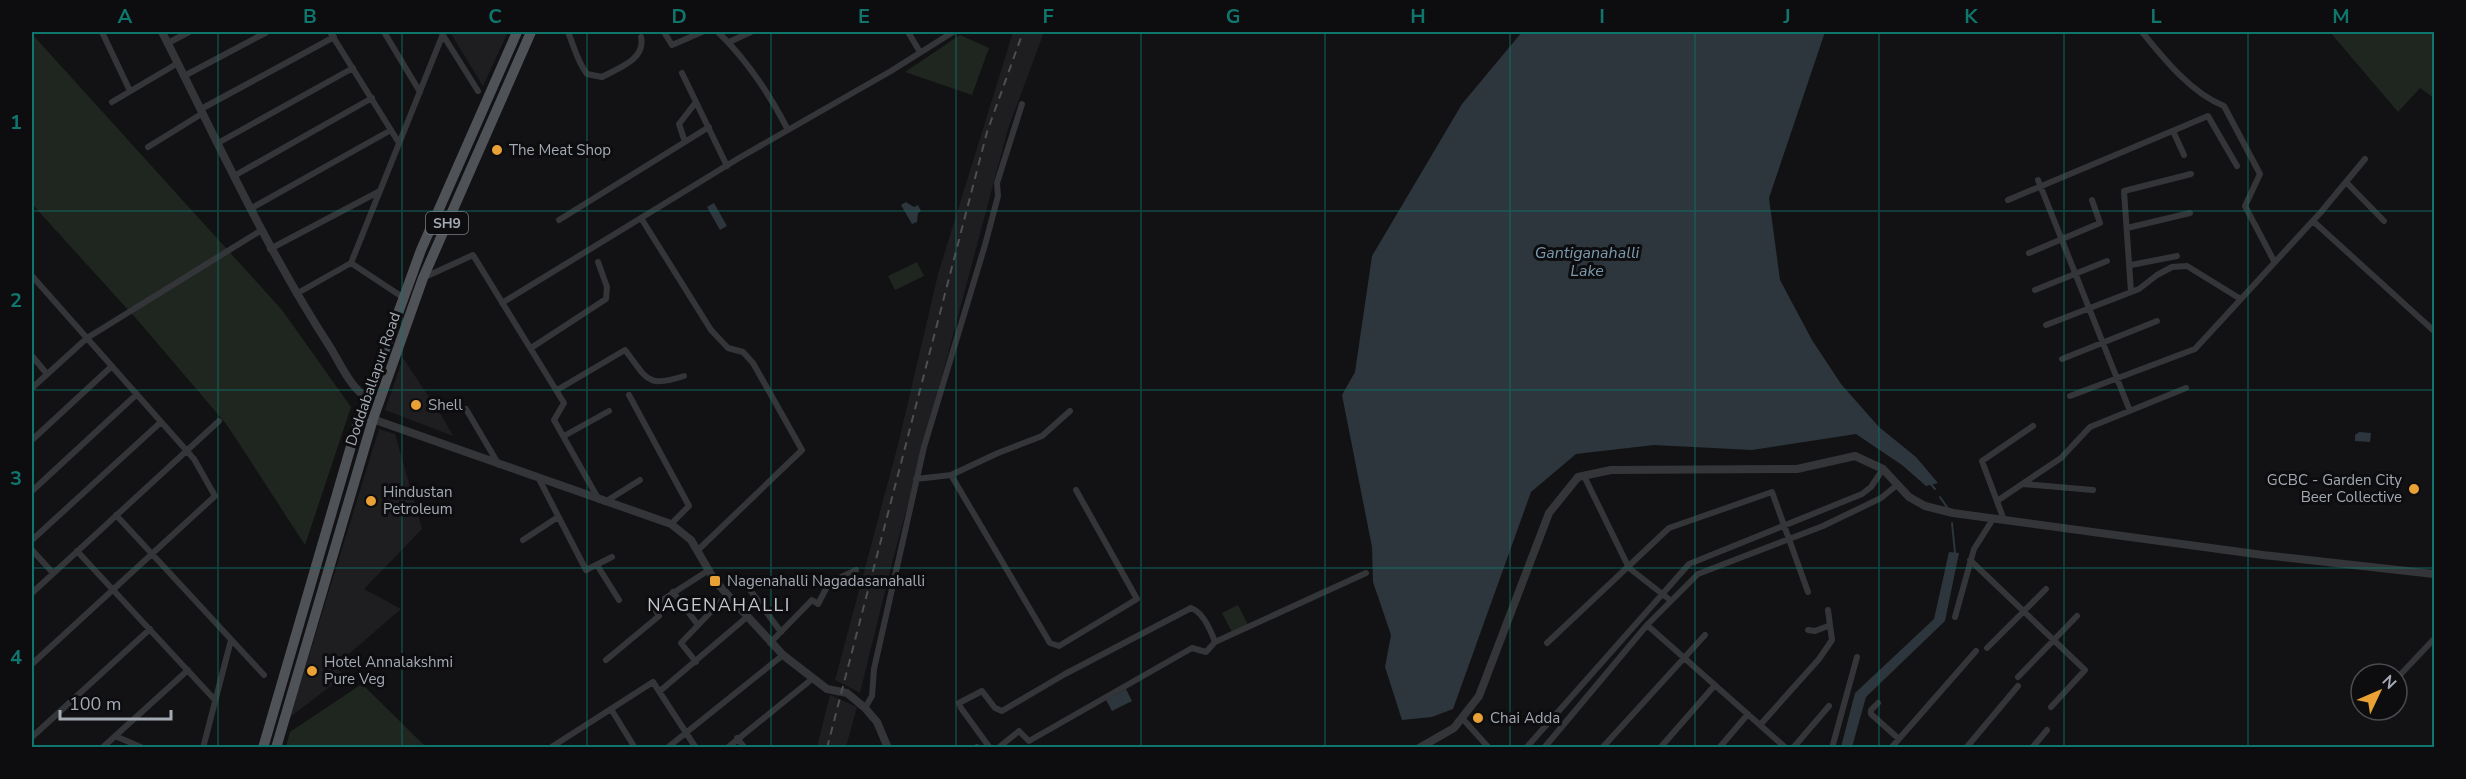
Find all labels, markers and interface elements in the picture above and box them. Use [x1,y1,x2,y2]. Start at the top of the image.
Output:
text: A [118,3,133,30]
text: B [303,3,317,30]
text: C [488,3,502,30]
text: D [671,3,687,30]
text: E [858,3,870,30]
text: F [1042,3,1054,30]
text: G [1226,3,1240,30]
text: H [1410,3,1426,30]
text: I [1599,3,1605,30]
text: J [1782,3,1791,30]
text: K [1964,3,1978,30]
text: L [2150,3,2162,30]
text: M [2332,3,2350,30]
text: 1 [10,109,22,136]
place label: The Meat Shop [509,140,611,160]
marker: The Meat Shop [490,143,504,157]
road number: SH9 [426,212,468,234]
water label: Gantiganahalli Lake [1535,242,1640,282]
text: 2 [10,287,22,314]
street label: Doddaballapur Road [341,310,405,448]
place label: Shell [428,395,463,415]
marker: Shell [409,398,423,412]
text: 3 [10,465,22,492]
place label: GCBC - Garden City Beer Collective [2267,470,2402,507]
place label: Hindustan Petroleum [383,482,453,519]
marker: GCBC - Garden City Beer Collective [2407,482,2421,496]
marker: Hindustan Petroleum [364,494,378,508]
place label: Nagenahalli Nagadasanahalli [727,571,925,591]
marker: Nagenahalli Nagadasanahalli [708,574,722,588]
district label: NAGENAHALLI [647,593,791,617]
text: 4 [10,644,22,671]
place label: Hotel Annalakshmi Pure Veg [324,652,453,689]
north arrow [2349,662,2409,722]
marker: Hotel Annalakshmi Pure Veg [305,664,319,678]
text: N [2377,670,2401,694]
scale bar [60,683,171,721]
text: 100 m [69,692,121,716]
place label: Chai Adda [1490,708,1560,728]
marker: Chai Adda [1471,711,1485,725]

